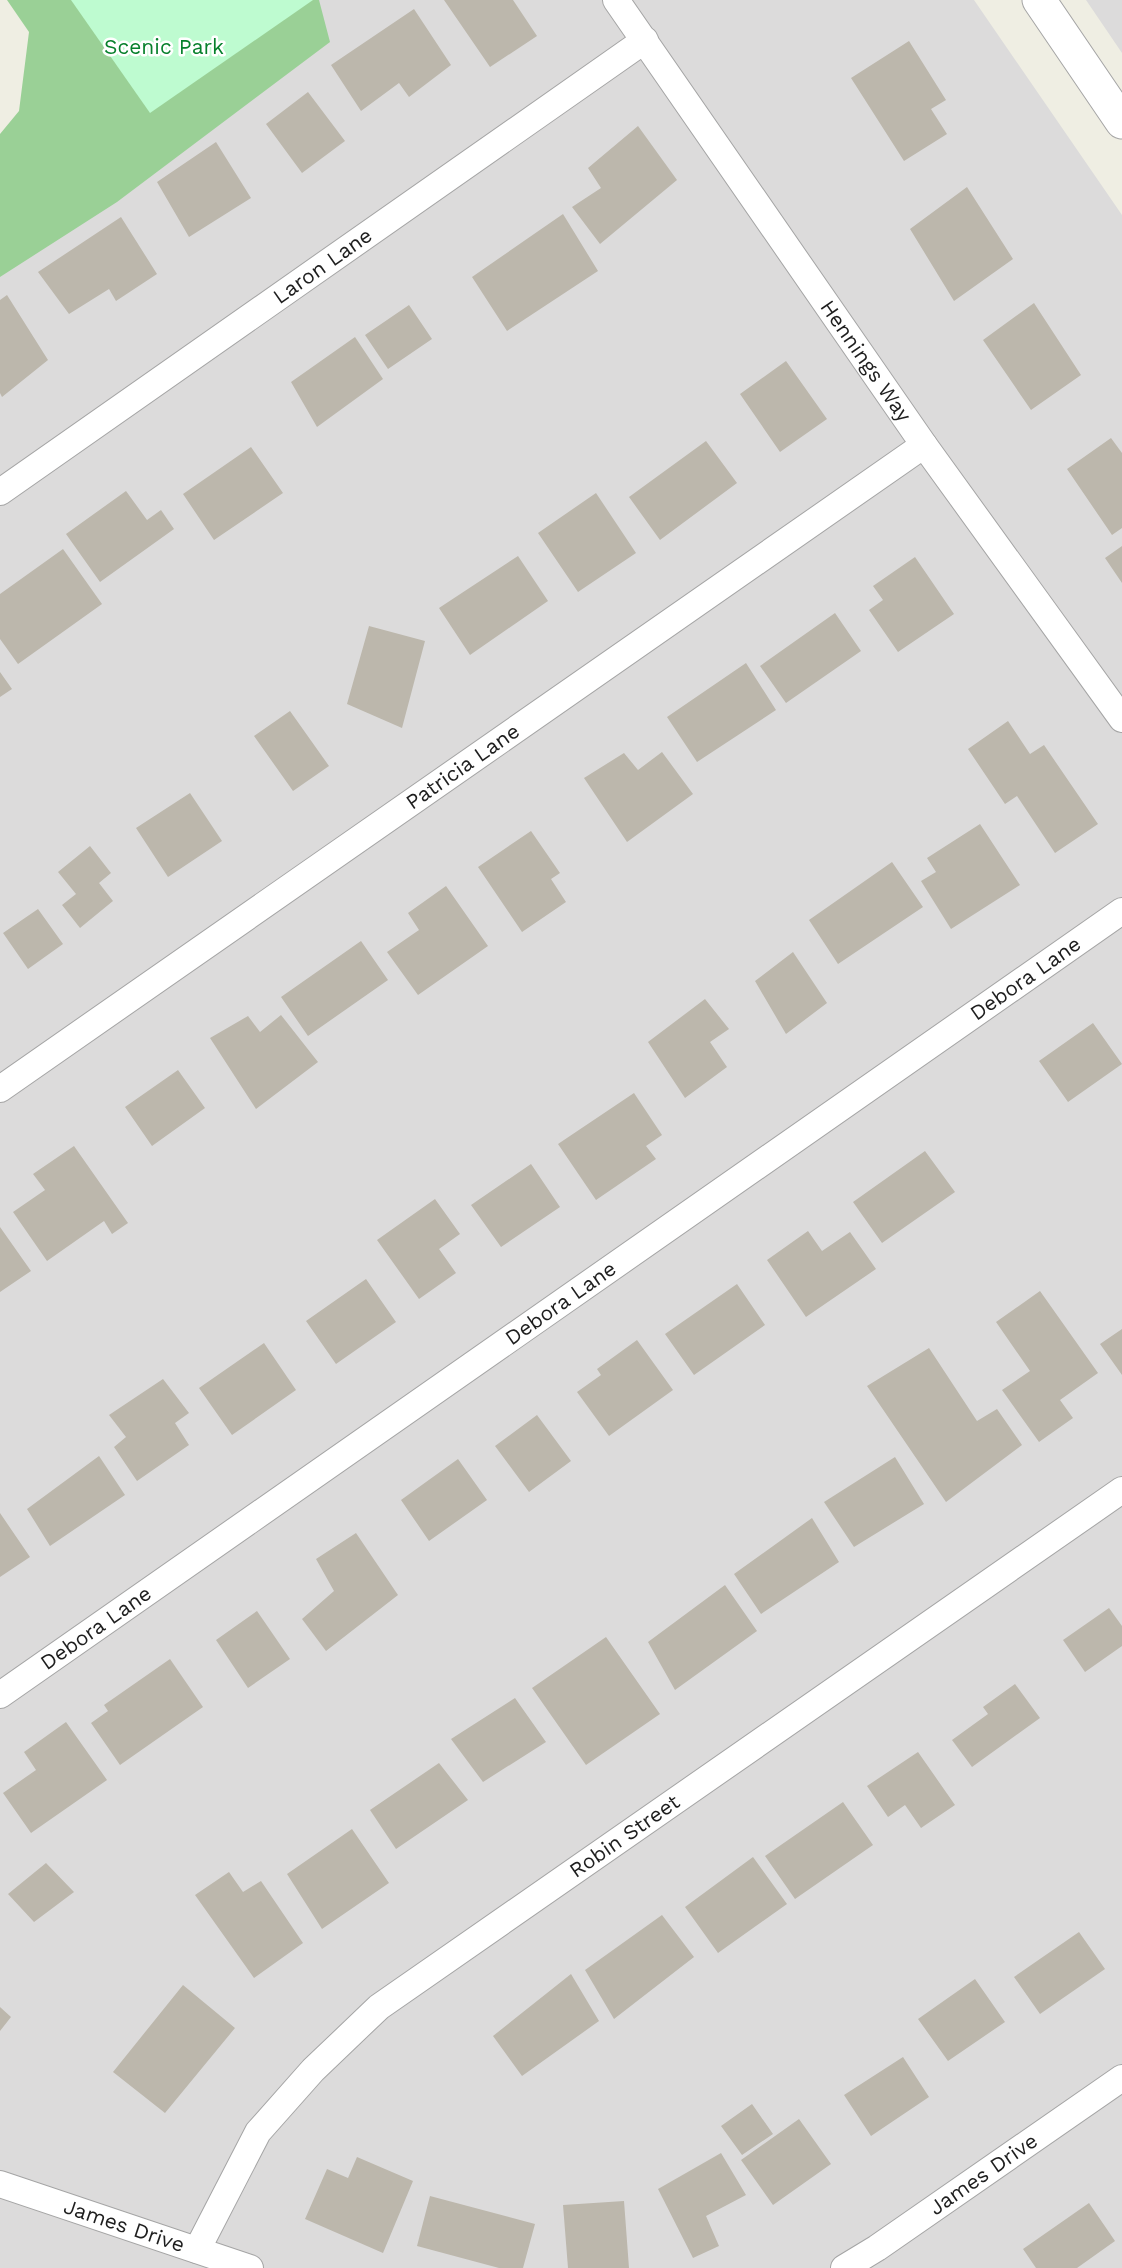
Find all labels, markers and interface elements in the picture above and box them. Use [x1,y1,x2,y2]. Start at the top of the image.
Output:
park label: Scenic Park [104,34,224,59]
street label: Laron Lane [268,222,377,309]
street label: Hennings Way [815,295,917,426]
street label: Patricia Lane [401,718,524,814]
street label: Debora Lane [965,931,1085,1025]
street label: Debora Lane [500,1255,621,1350]
street label: Debora Lane [35,1580,156,1675]
street label: Robin Street [564,1789,684,1883]
street label: James Drive [924,2128,1042,2220]
street label: James Drive [61,2193,188,2257]

